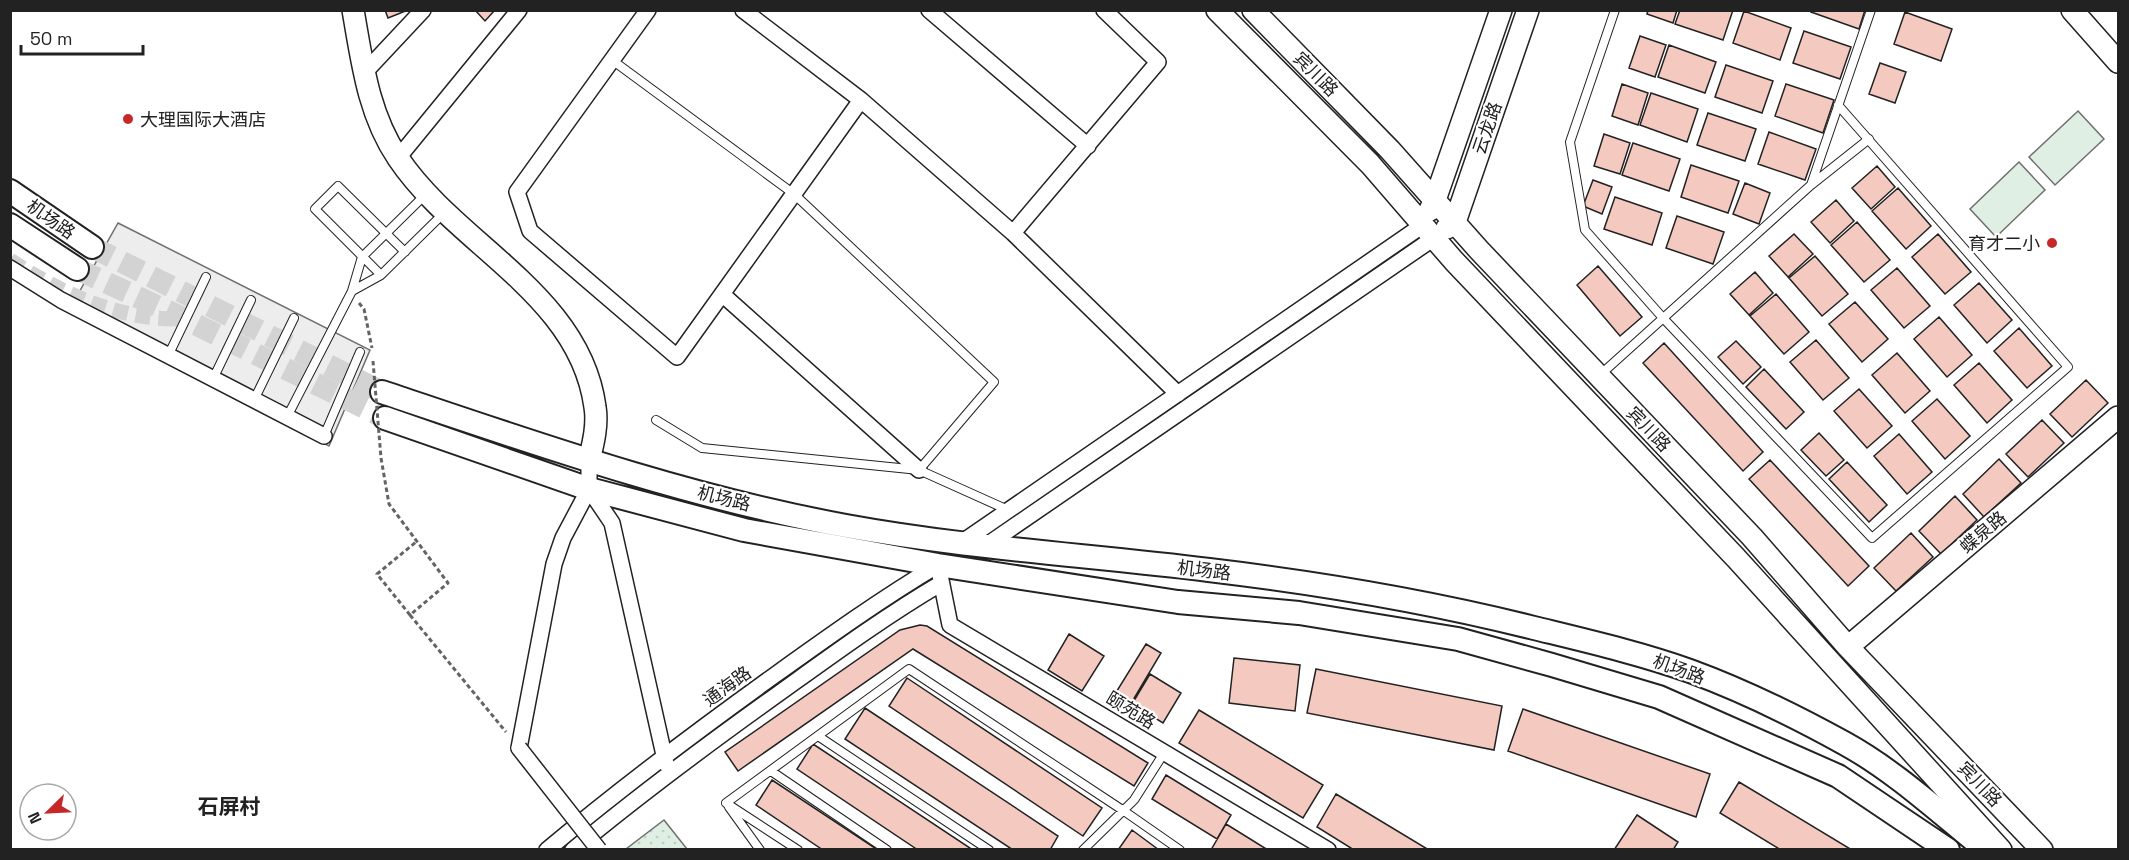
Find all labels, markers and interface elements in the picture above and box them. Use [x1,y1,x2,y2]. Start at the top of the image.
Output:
scale bar [21,18,142,56]
text: 50 m [30,27,72,50]
street label: 宾川路 [1289,47,1343,101]
street label: 云龙路 [1467,99,1507,157]
place label: 大理国际大酒店 [140,108,266,131]
marker: 大理国际大酒店 [121,112,135,126]
street label: 机场路 [22,194,80,244]
place label: 育才二小 [1968,232,2040,255]
marker: 育才二小 [2045,236,2059,250]
street label: 宾川路 [1622,402,1676,456]
street label: 机场路 [695,480,753,516]
street label: 蝶泉路 [1955,506,2011,558]
street label: 机场路 [1176,555,1232,585]
street label: 机场路 [1650,649,1708,689]
street label: 通海路 [698,661,756,711]
street label: 颐苑路 [1102,686,1160,734]
street label: 宾川路 [1953,757,2007,811]
north arrow [18,782,78,842]
district label: 石屏村 [198,793,261,820]
text: N [23,809,47,827]

